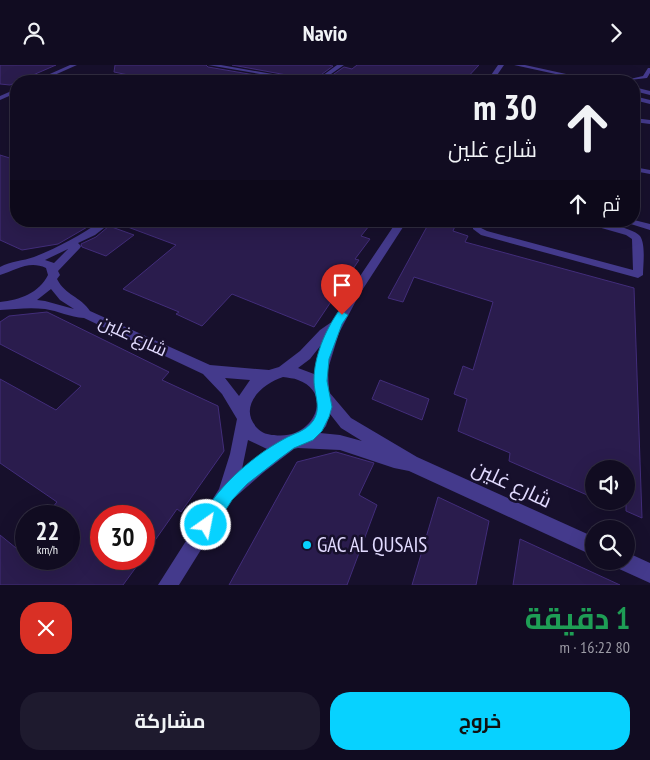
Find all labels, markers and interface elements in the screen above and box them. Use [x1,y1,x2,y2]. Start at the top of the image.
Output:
icon: person [20,19,48,47]
text: Navio [303,19,347,47]
icon: forward [602,19,630,47]
text: 30 m [473,84,537,130]
icon: ahead [555,95,620,160]
text: شارع غلين [448,135,537,163]
icon: ahead [564,190,592,218]
text: ثم [602,192,620,216]
pin [321,264,363,315]
icon: arrive [328,271,356,299]
street label: شارع غلين [95,310,171,362]
street label: شارع غلين [468,453,556,515]
map controls [585,460,635,570]
button: sound [585,460,635,510]
position arrow [179,498,231,550]
speed limit sign: 30 [90,505,155,570]
text: 22 [36,515,59,547]
button: search [585,520,635,570]
place label: GAC AL QUSAIS [317,531,427,558]
marker: GAC AL QUSAIS [301,539,313,551]
text: km/h [37,542,58,557]
text: 1 دقيقة [525,598,630,637]
button: close [20,602,72,654]
text: 80 m · 16:22 [559,637,630,657]
button: مشاركة [20,692,320,750]
button: خروج [330,692,630,750]

